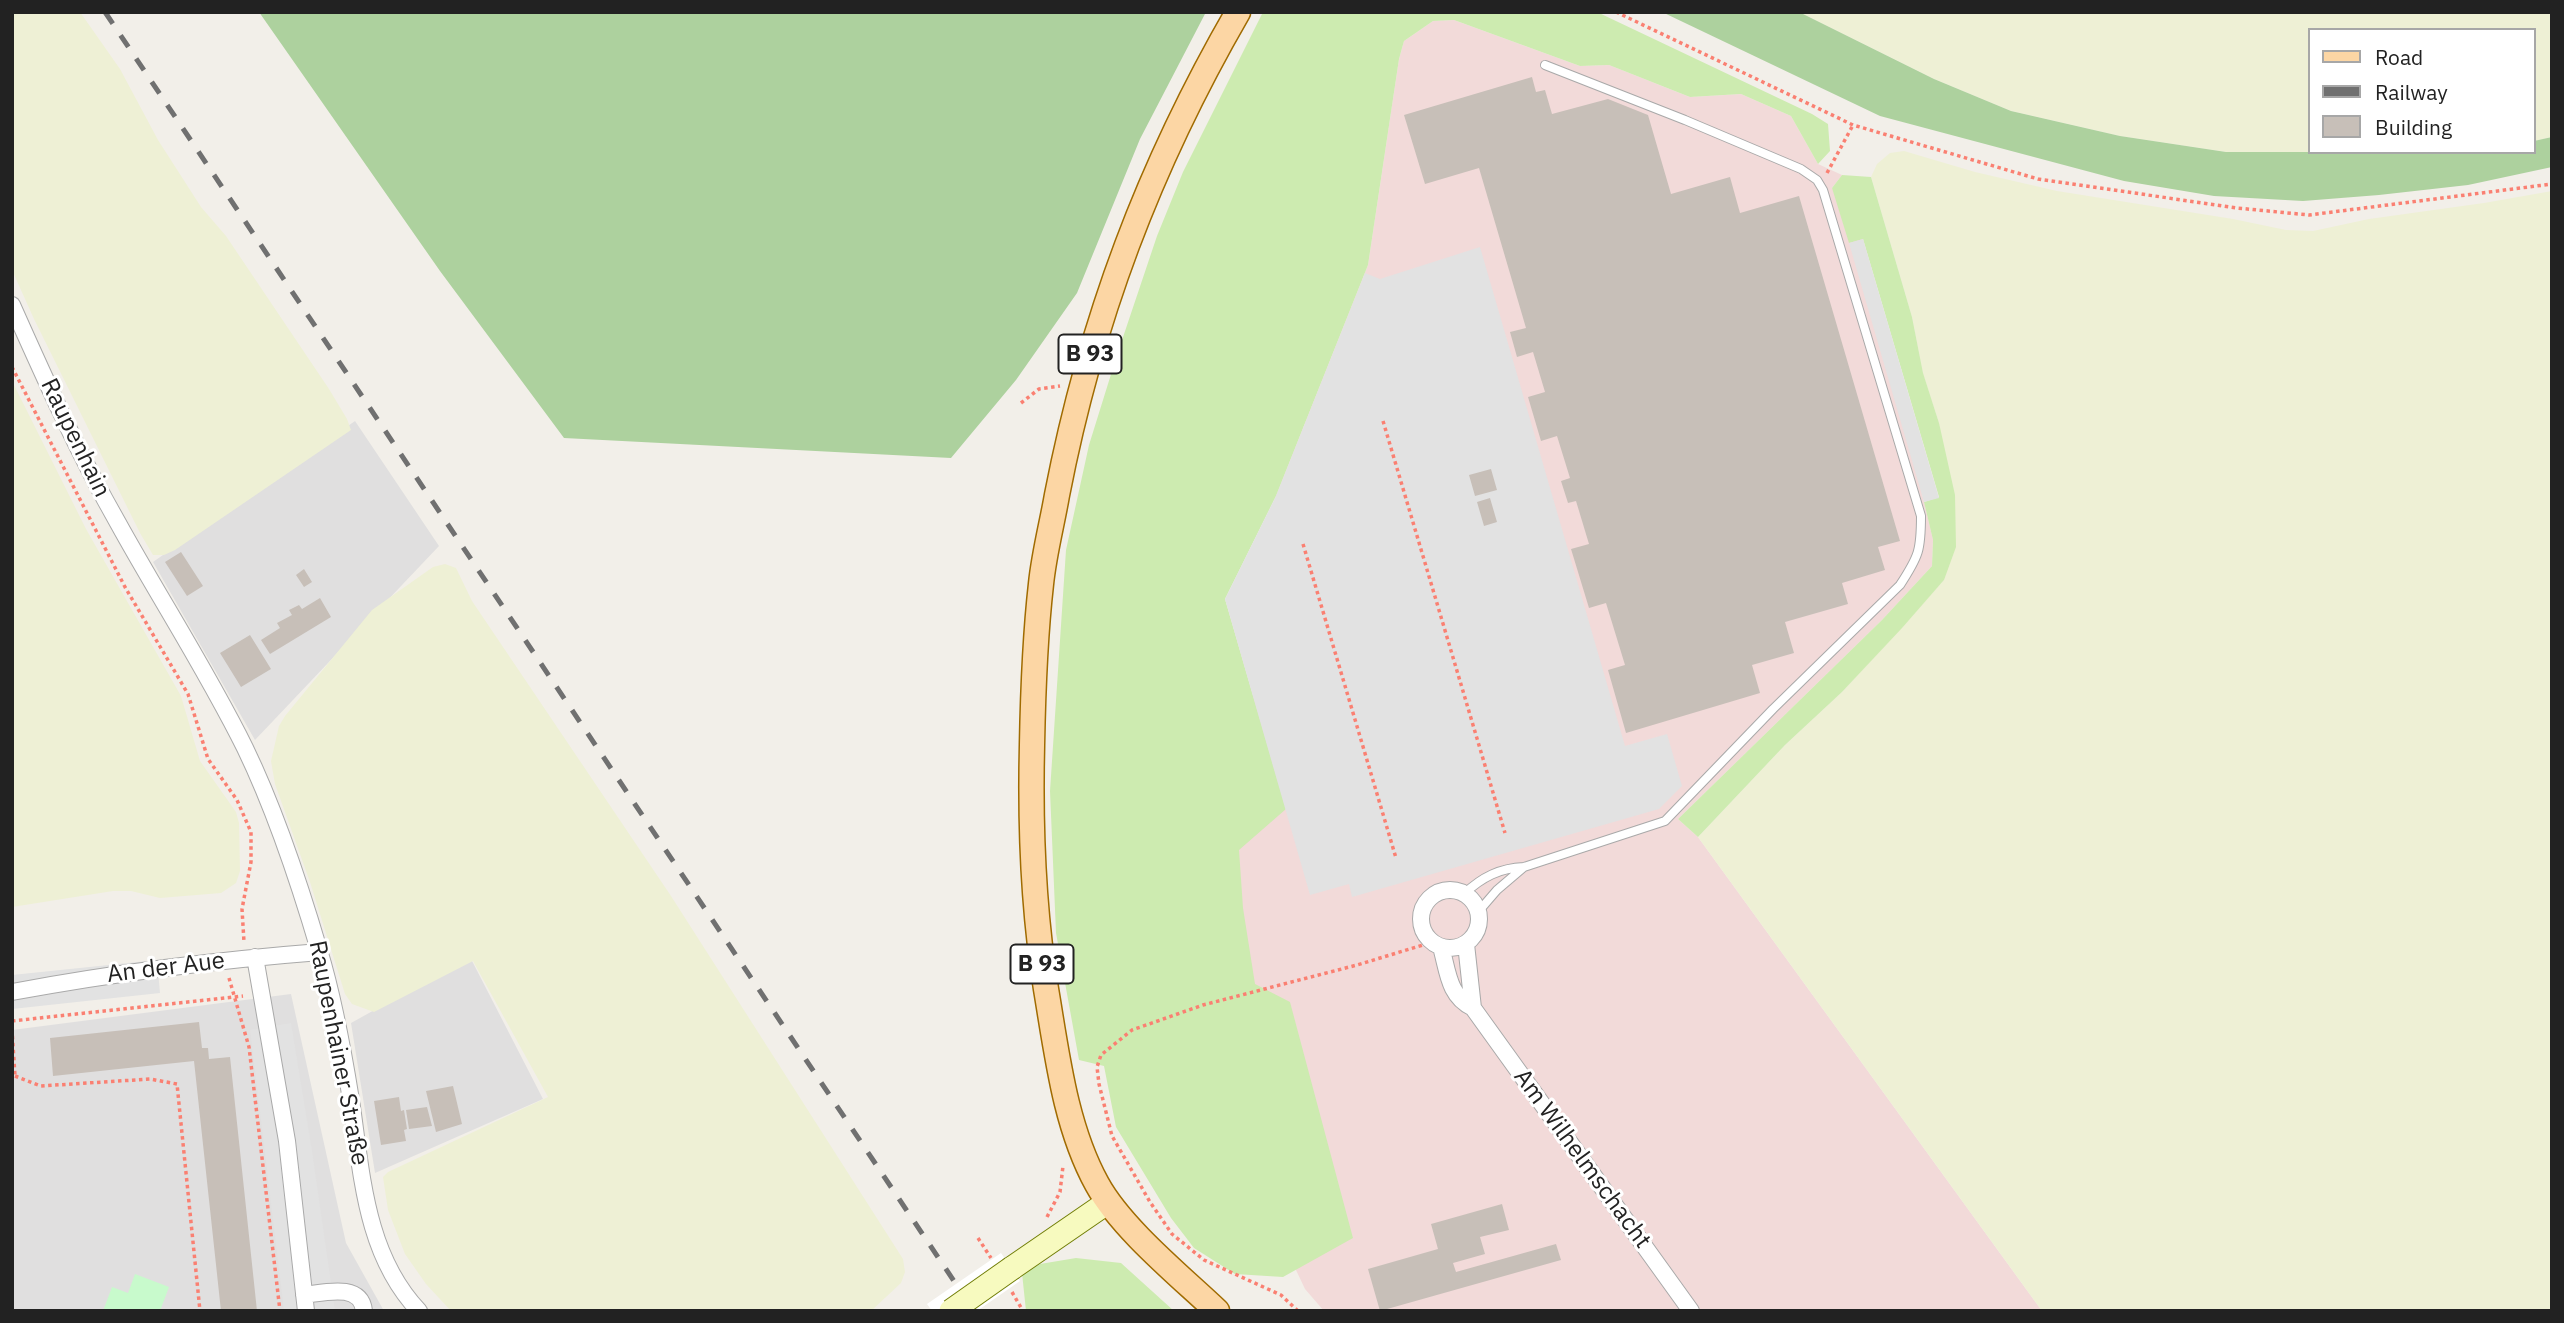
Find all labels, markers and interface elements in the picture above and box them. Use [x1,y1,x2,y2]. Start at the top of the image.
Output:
legend [2308,28,2536,154]
text: Road [2375,43,2423,71]
text: Railway [2375,78,2448,106]
text: Building [2375,113,2452,141]
road number: B 93 [1058,334,1122,374]
street label: Raupenhain [34,374,116,502]
street label: Raupenhainer Straße [302,938,374,1168]
road number: B 93 [1010,945,1074,984]
street label: An der Aue [105,946,227,990]
street label: Am Wilhelmschacht [1507,1064,1657,1254]

